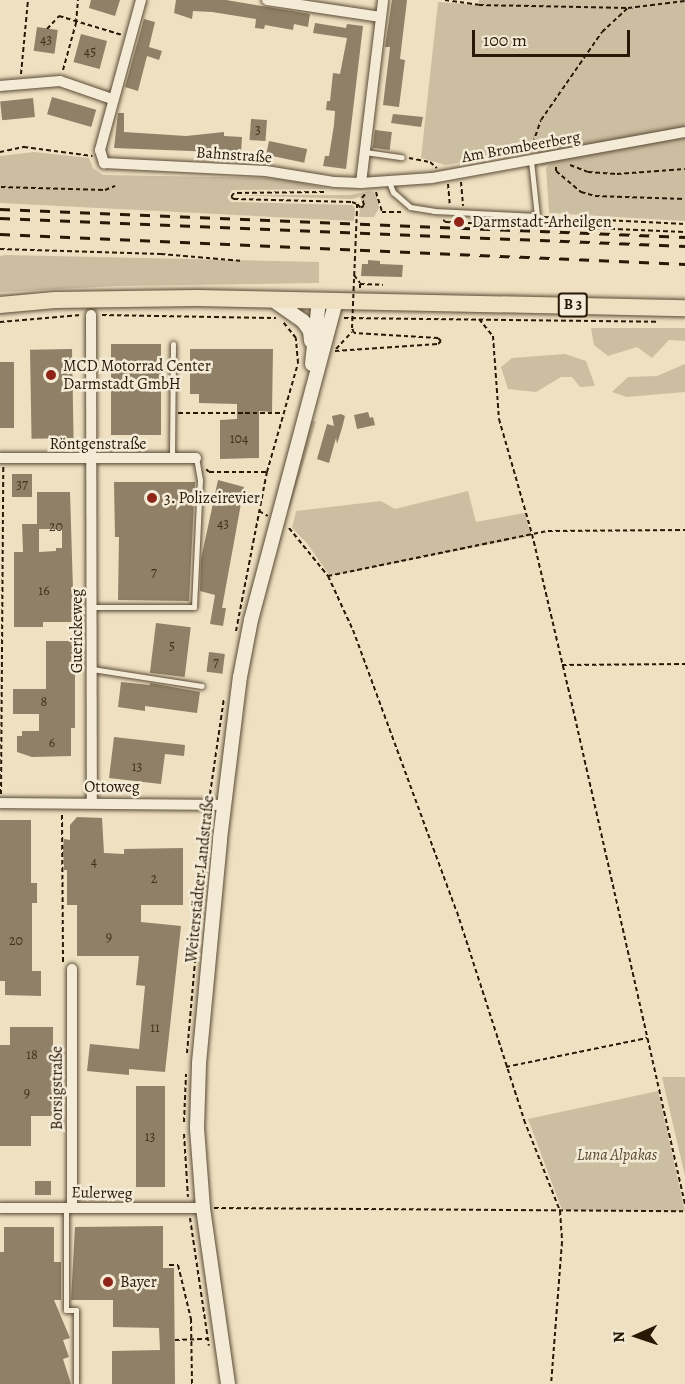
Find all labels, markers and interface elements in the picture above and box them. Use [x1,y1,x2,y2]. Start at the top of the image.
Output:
scale bar [475,18,632,56]
text: 100 m [483,28,527,52]
house number: 43 [40,32,52,48]
house number: 45 [84,44,96,60]
house number: 3 [255,122,261,138]
street label: Am Brombeerberg [460,127,582,167]
street label: Bahnstraße [195,143,273,167]
place label: Darmstadt-Arheilgen [472,212,612,232]
marker: Darmstadt-Arheilgen [450,213,468,231]
road number: B 3 [556,293,590,317]
place label: MCD Motorrad Center Darmstadt GmbH [63,356,211,394]
marker: MCD Motorrad Center Darmstadt GmbH [44,368,58,382]
house number: 104 [230,431,248,447]
street label: Röntgenstraße [49,434,147,454]
house number: 37 [16,477,28,493]
place label: 3. Polizeirevier [164,488,260,508]
marker: 3. Polizeirevier [145,491,159,505]
house number: 43 [217,516,229,532]
house number: 20 [49,519,63,535]
house number: 7 [151,565,157,581]
house number: 16 [38,583,50,599]
street label: Guerickeweg [67,589,87,673]
house number: 5 [169,638,175,654]
house number: 7 [213,655,219,671]
house number: 8 [41,694,47,710]
house number: 6 [49,735,55,751]
house number: 13 [132,759,142,775]
street label: Ottoweg [84,777,140,797]
street label: Weiterstädter Landstraße [182,794,218,964]
house number: 4 [91,854,97,870]
house number: 2 [151,871,157,887]
house number: 9 [106,929,112,945]
house number: 20 [9,933,23,949]
house number: 11 [150,1020,160,1036]
street label: Borsigstraße [47,1046,67,1130]
house number: 18 [26,1047,38,1063]
house number: 9 [24,1085,30,1101]
house number: 13 [145,1129,155,1145]
park label: Luna Alpakas [577,1145,657,1165]
street label: Eulerweg [71,1183,133,1203]
place label: Bayer [120,1272,157,1292]
marker: Bayer [101,1275,115,1289]
north arrow [607,1306,667,1366]
text: N [608,1331,630,1343]

